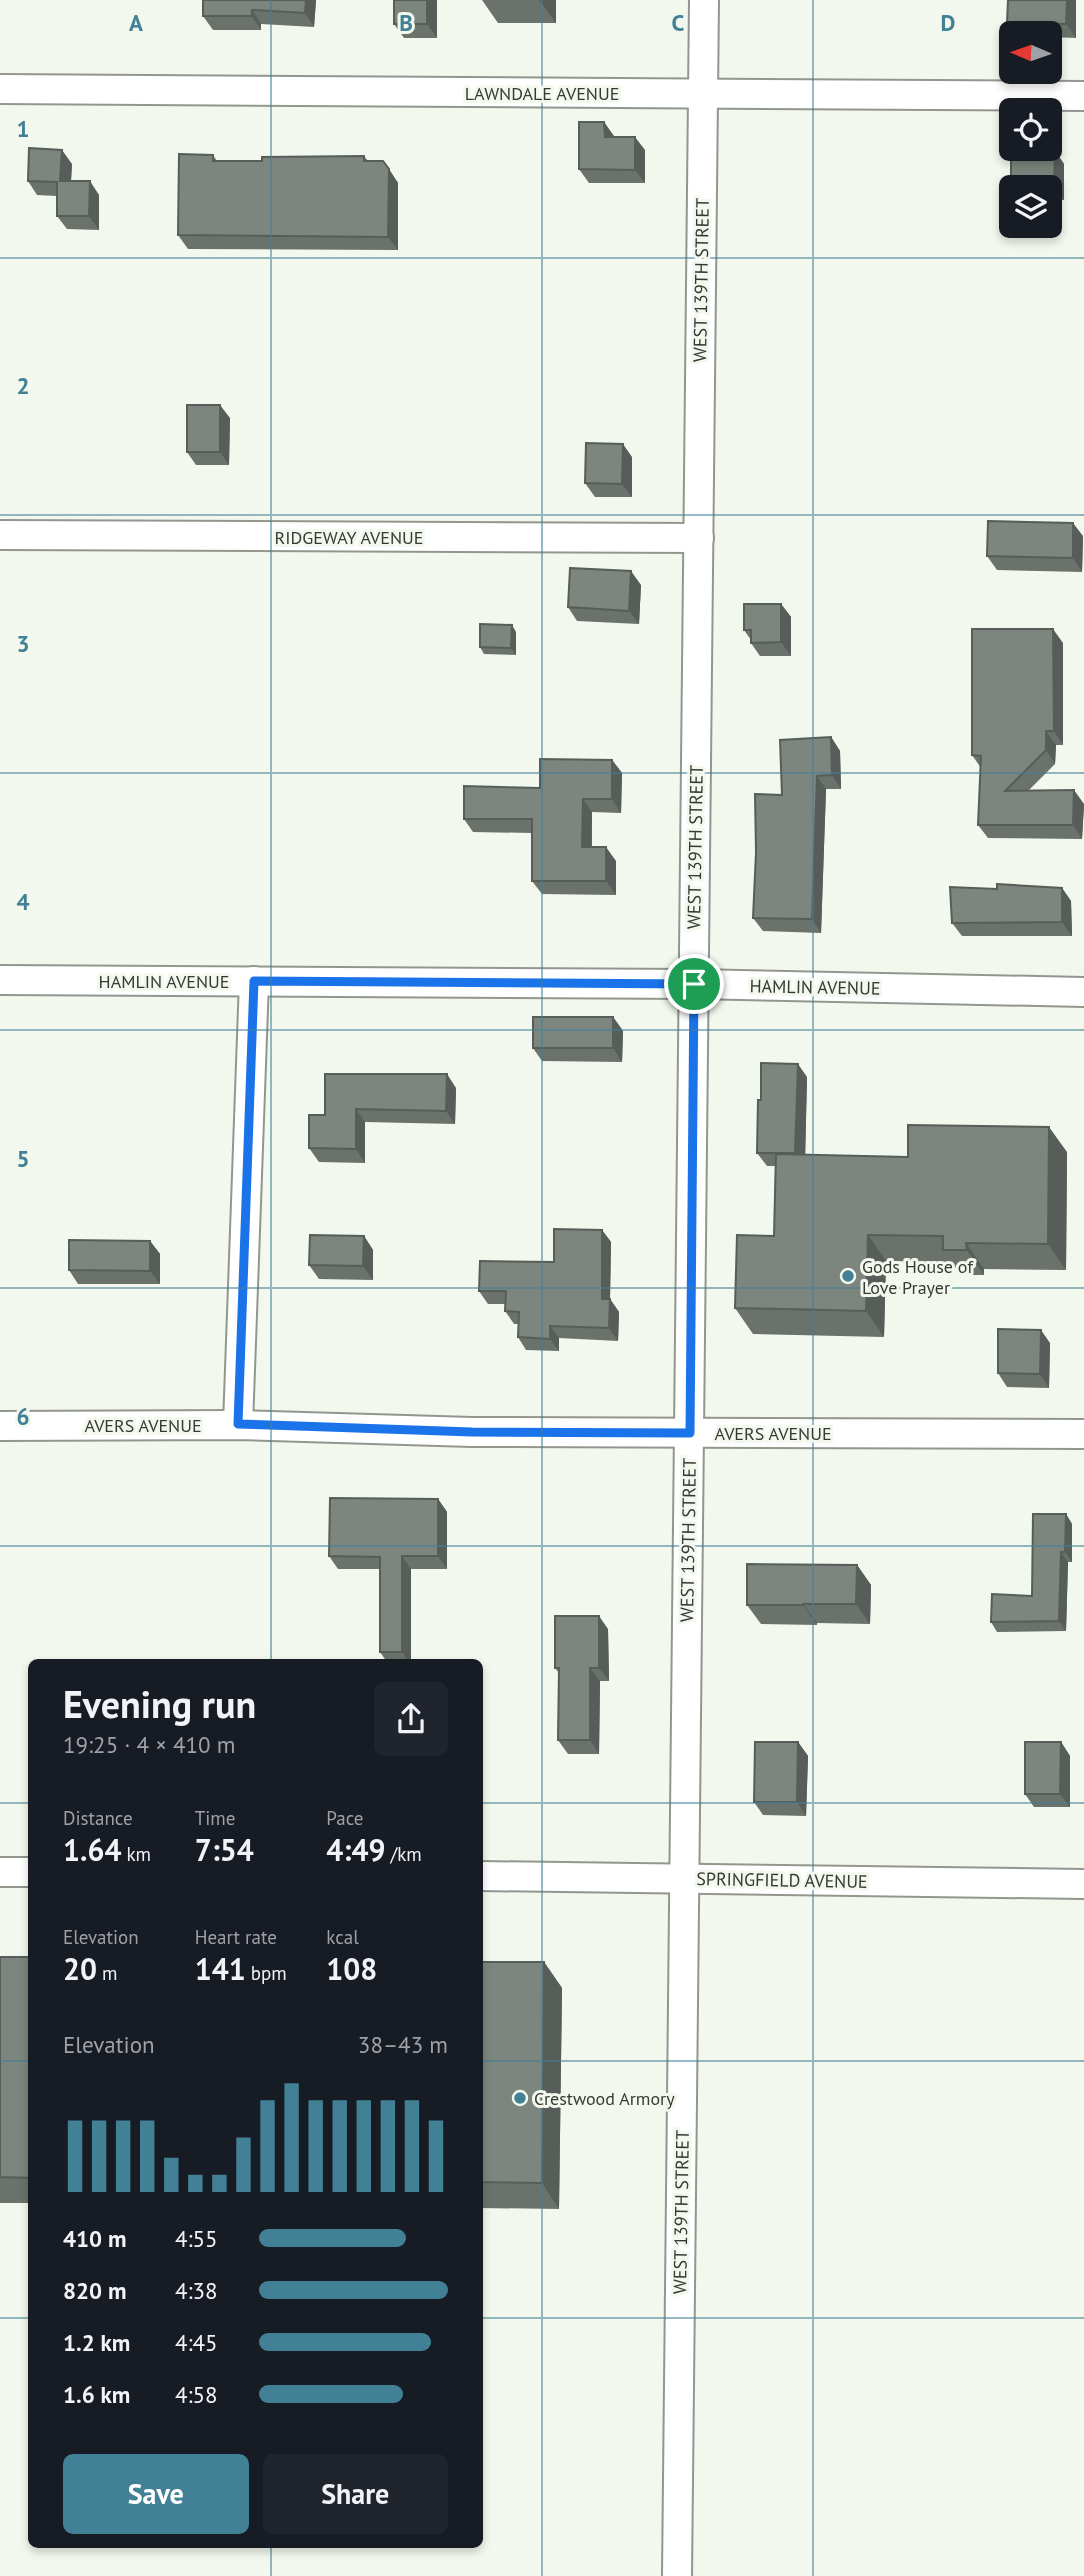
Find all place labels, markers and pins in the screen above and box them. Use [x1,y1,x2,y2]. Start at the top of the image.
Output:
pin [664,954,724,1014]
place label: Gods House of Love Prayer [862,1255,974,1299]
marker: Gods House of Love Prayer [840,1268,856,1284]
place label: Crestwood Armory [534,2087,675,2110]
marker: Crestwood Armory [512,2090,528,2106]

